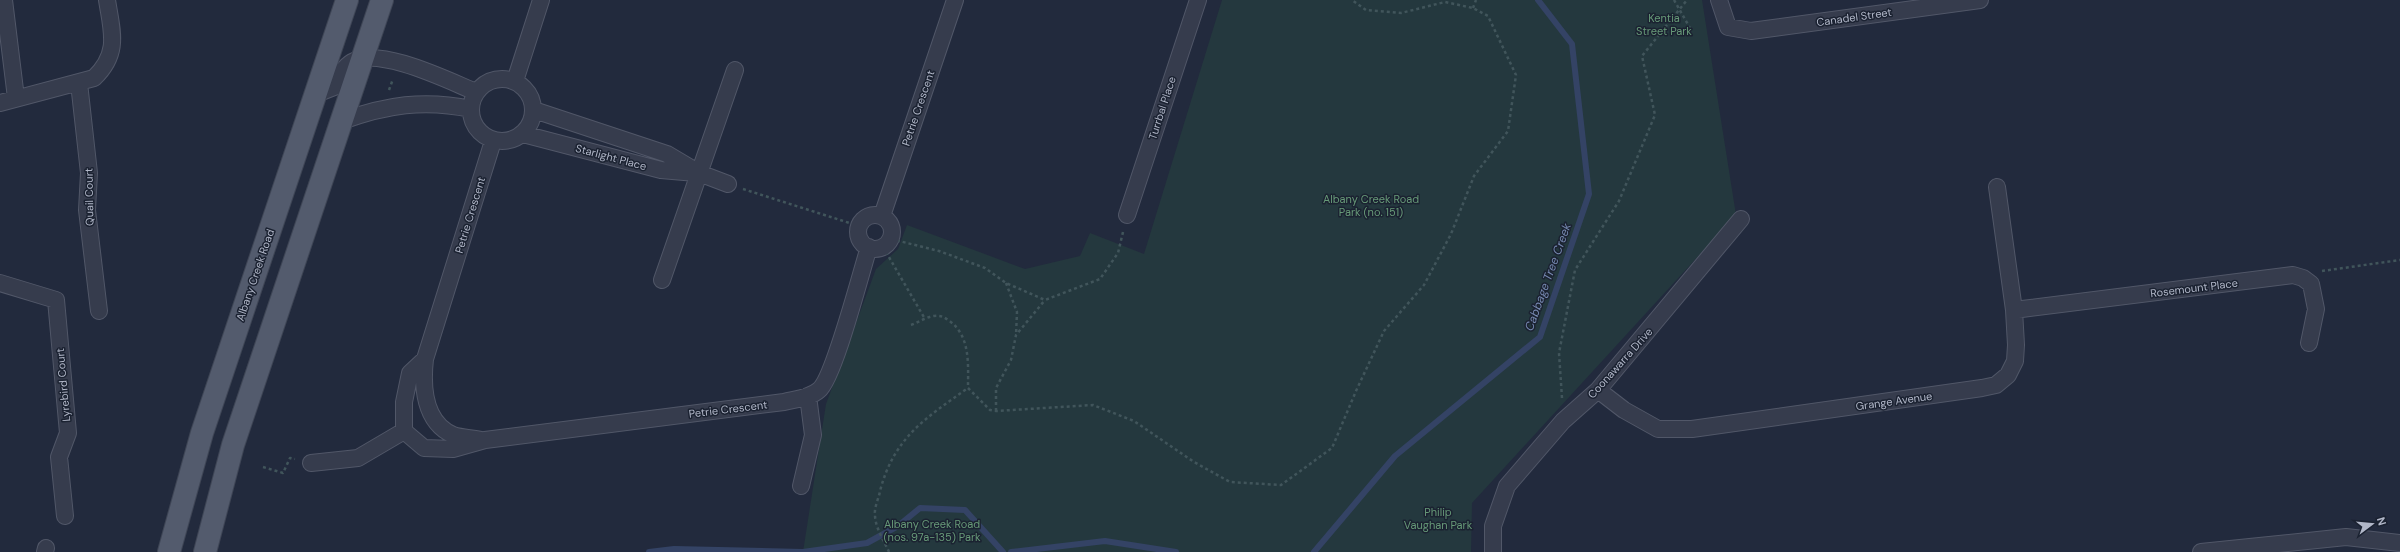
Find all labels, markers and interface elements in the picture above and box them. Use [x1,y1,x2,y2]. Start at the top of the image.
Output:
street label: Canadel Street [1815,5,1893,29]
park label: Kentia Street Park [1636,11,1692,38]
street label: Petrie Crescent [899,68,937,148]
street label: Turrbal Place [1145,75,1179,141]
street label: Starlight Place [574,141,648,173]
street label: Quail Court [81,168,97,226]
street label: Petrie Crescent [452,175,488,255]
park label: Albany Creek Road Park (no. 151) [1323,192,1419,219]
water label: Cabbage Tree Creek [1521,220,1575,333]
street label: Albany Creek Road [233,227,277,323]
street label: Rosemount Place [2149,276,2239,300]
street label: Coonawarra Drive [1585,325,1655,401]
street label: Lyrebird Court [53,348,73,422]
street label: Grange Avenue [1855,389,1933,413]
street label: Petrie Crescent [688,397,768,421]
north arrow [2352,504,2392,544]
park label: Philip Vaughan Park [1404,505,1473,532]
text: N [2374,515,2389,527]
park label: Albany Creek Road (nos. 97a-135) Park [883,517,981,544]

